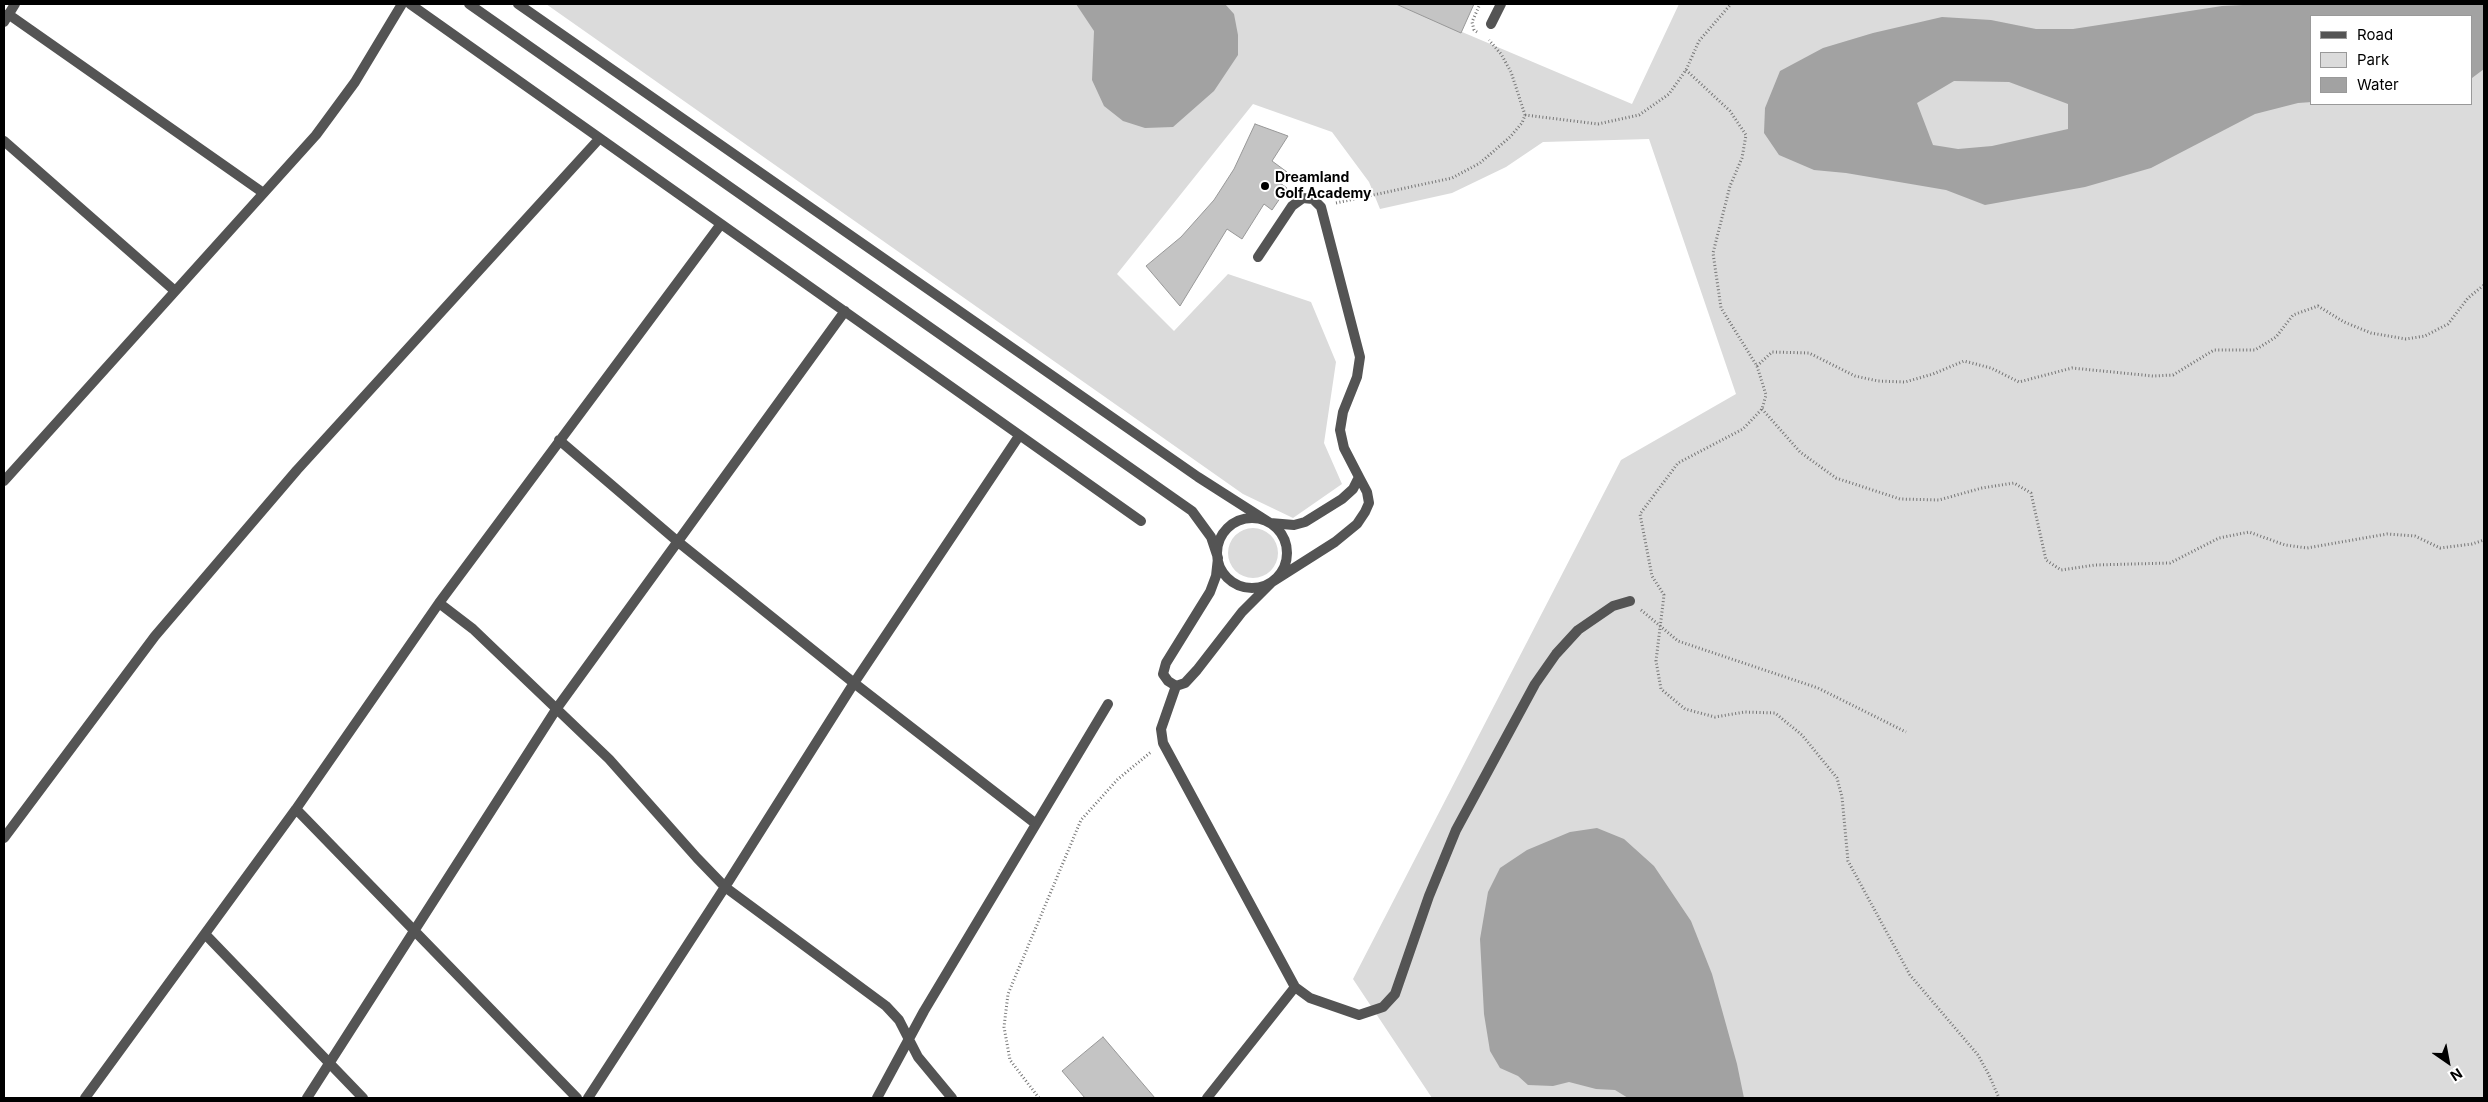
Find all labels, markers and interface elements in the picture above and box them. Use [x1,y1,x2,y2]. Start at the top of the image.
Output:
legend [2310,15,2473,105]
text: Road [2357,25,2393,44]
text: Park [2357,50,2389,69]
text: Water [2357,75,2399,94]
place label: Dreamland Golf Academy [1275,170,1372,202]
marker: Dreamland Golf Academy [1259,180,1271,192]
north arrow [2423,1037,2473,1087]
text: N [2447,1065,2466,1085]

